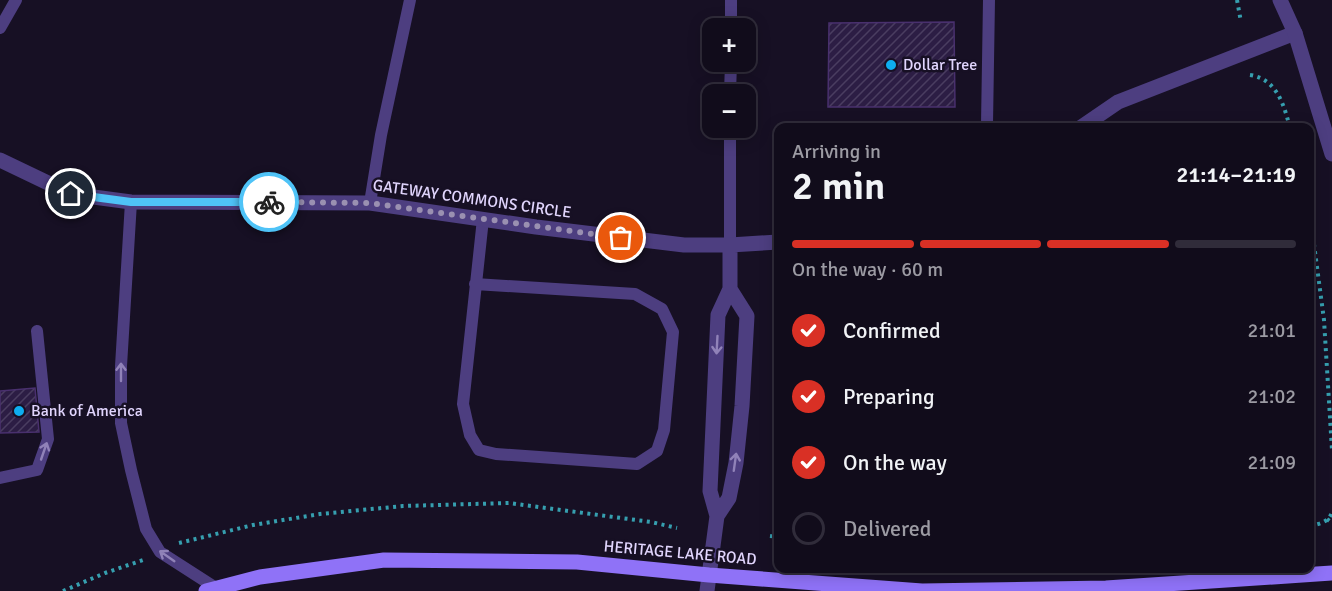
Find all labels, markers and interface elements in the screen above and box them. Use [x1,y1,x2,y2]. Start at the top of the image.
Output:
map controls [702,18,756,138]
button: + [702,18,756,72]
place label: Dollar Tree [903,55,977,75]
marker: Dollar Tree [884,58,898,72]
button: − [702,84,756,138]
text: Arriving in [792,139,881,164]
text: 21:14–21:19 [1177,161,1296,188]
text: 2 min [792,162,885,210]
pin [45,168,96,219]
courier [239,172,299,232]
street label: GATEWAY COMMONS CIRCLE [372,175,572,223]
icon: home [54,177,87,210]
icon: bike [253,186,286,219]
pin [595,212,646,263]
icon: bag [604,221,637,254]
text: On the way · 60 m [792,257,943,282]
icon: check [792,314,825,347]
text: Confirmed [843,317,941,344]
text: 21:01 [1247,318,1296,343]
one-way arrow [711,334,722,354]
one-way arrow [115,362,127,382]
icon: check [792,380,825,413]
text: Preparing [843,383,935,410]
text: 21:02 [1247,384,1296,409]
place label: Bank of America [31,401,143,421]
marker: Bank of America [12,404,26,418]
one-way arrow [39,442,50,460]
icon: check [792,446,825,479]
text: On the way [843,449,947,476]
text: 21:09 [1247,450,1296,475]
one-way arrow [730,453,741,473]
text: Delivered [843,515,931,542]
street label: HERITAGE LAKE ROAD [603,536,757,570]
one-way arrow [160,550,176,562]

